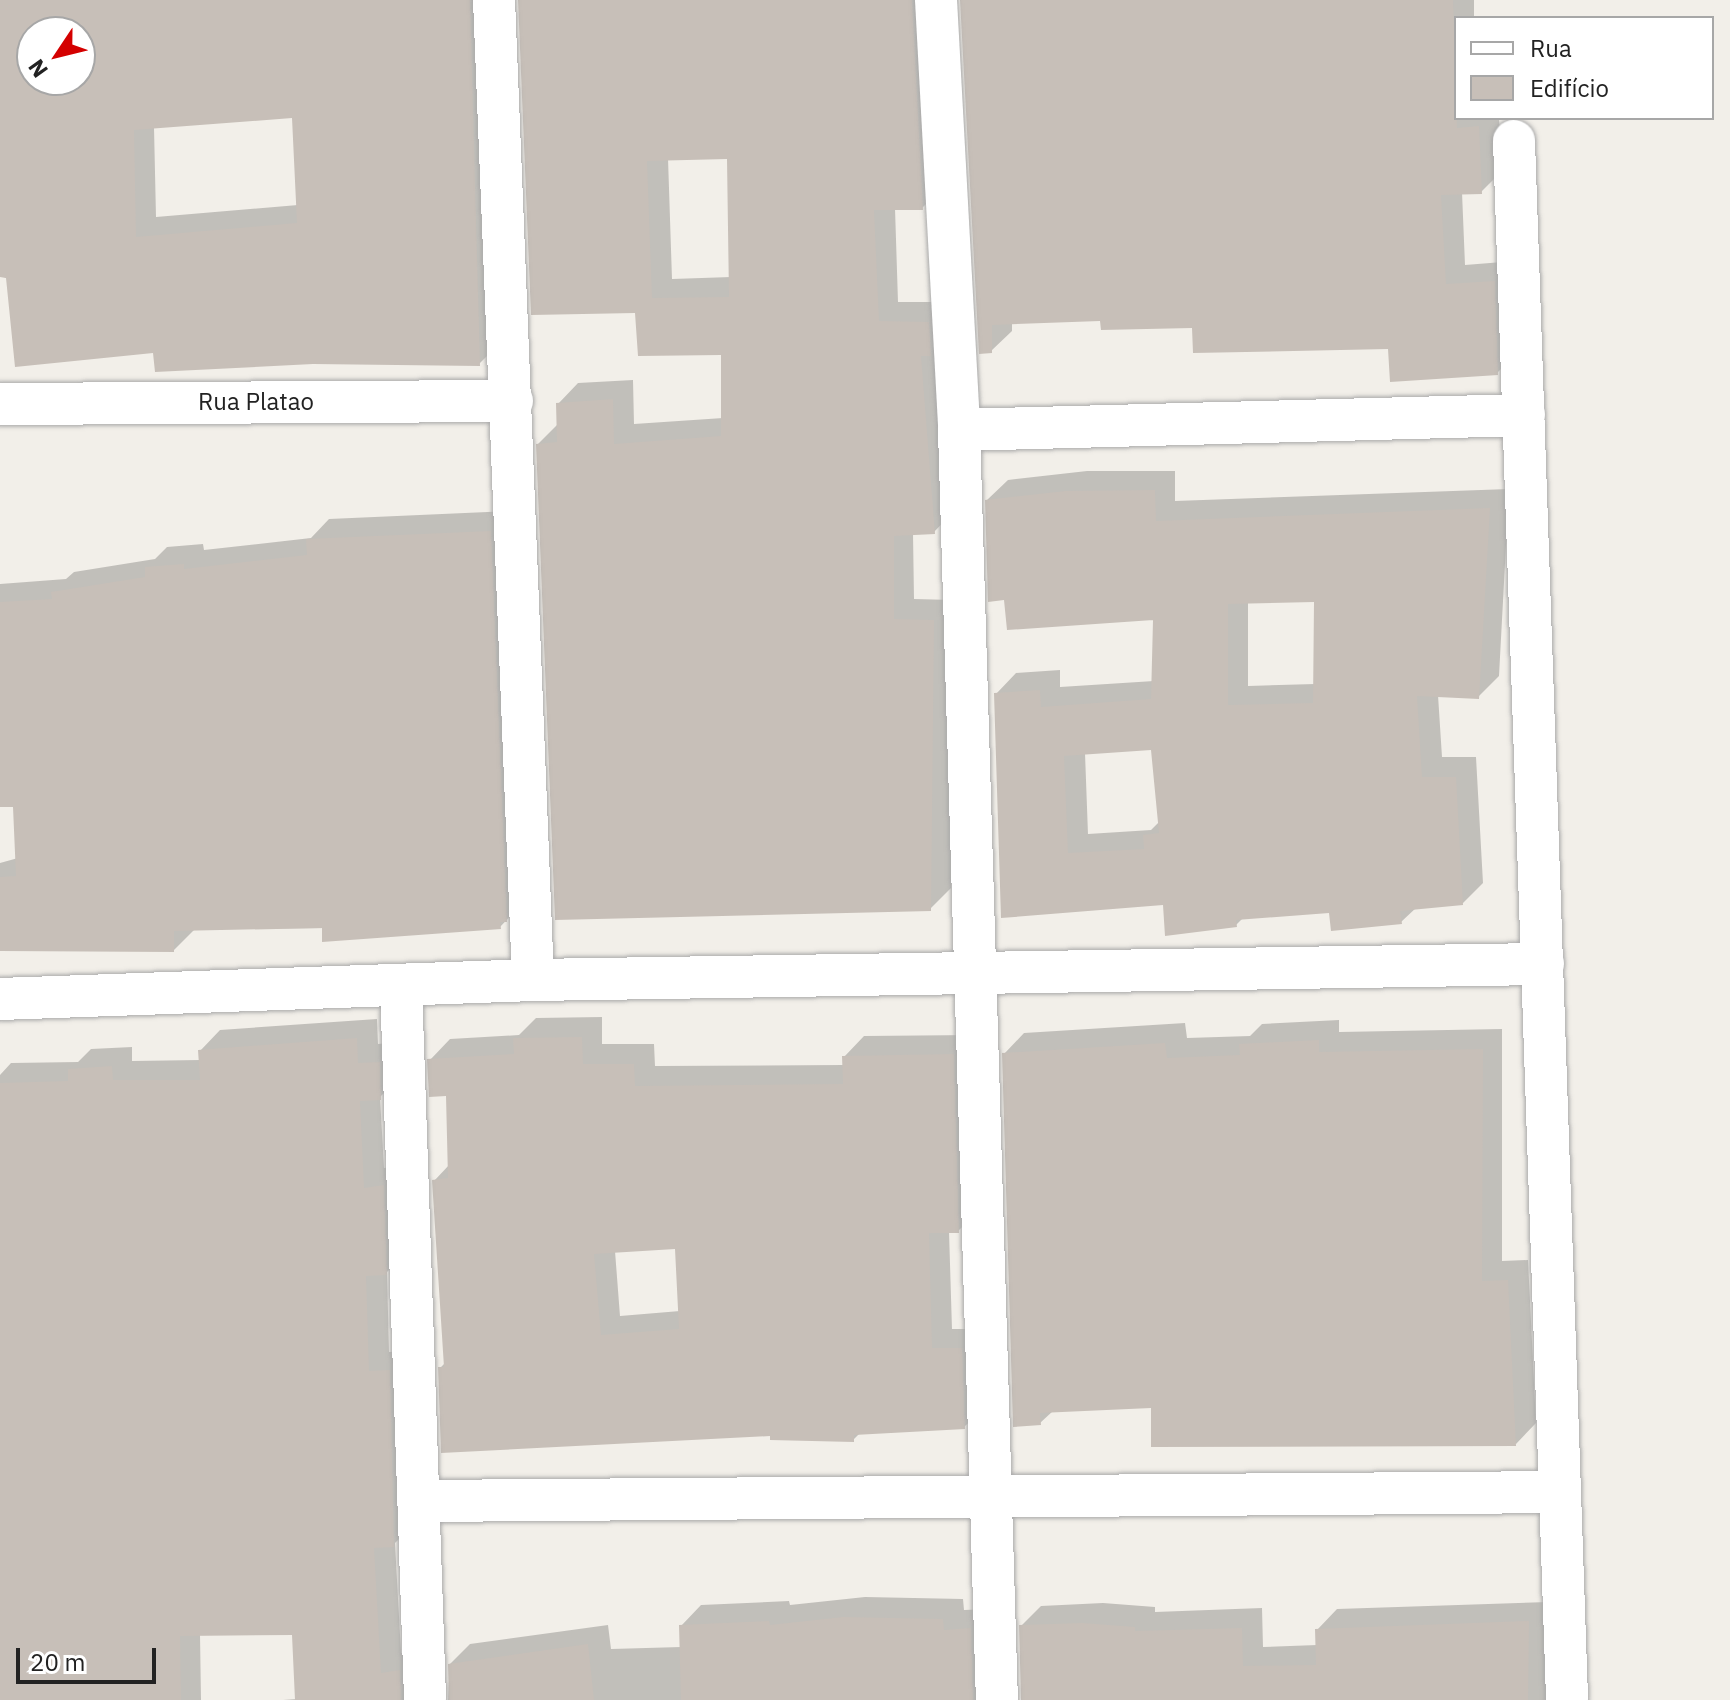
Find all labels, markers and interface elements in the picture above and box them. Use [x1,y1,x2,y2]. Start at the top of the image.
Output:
north arrow [16,16,96,96]
legend [1454,16,1714,120]
text: Rua [1530,32,1572,64]
text: N [21,54,54,84]
text: Edifício [1530,72,1609,104]
street label: Rua Platao [198,388,314,416]
scale bar [20,1632,160,1682]
text: 20 m [30,1646,85,1678]

